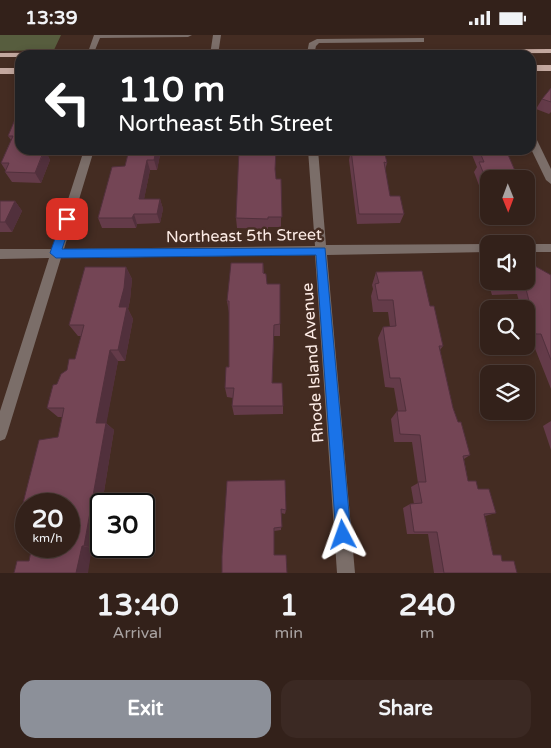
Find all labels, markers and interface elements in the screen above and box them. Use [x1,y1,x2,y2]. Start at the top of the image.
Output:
text: 13:39 [25,7,78,29]
text: 110 m [118,69,225,111]
icon: left [35,70,100,135]
text: Northeast 5th Street [118,111,333,137]
north arrow [480,170,535,225]
map controls [480,170,535,420]
pin [46,198,88,240]
icon: arrive [53,205,81,233]
street label: Northeast 5th Street [166,225,322,247]
button: sound [480,235,535,290]
street label: Rhode Island Avenue [297,282,329,444]
button: search [480,300,535,355]
button: layers [480,365,535,420]
speed limit sign: 30 [90,493,155,558]
text: 20 [32,504,63,534]
position arrow [316,508,368,560]
text: km/h [32,531,63,545]
text: 13:40 [96,587,179,624]
text: 1 [279,587,298,624]
text: 240 [399,587,455,624]
text: Arrival [113,623,162,643]
text: min [275,623,303,643]
text: m [420,623,434,643]
button: Exit [20,680,271,738]
button: Share [281,680,531,738]

